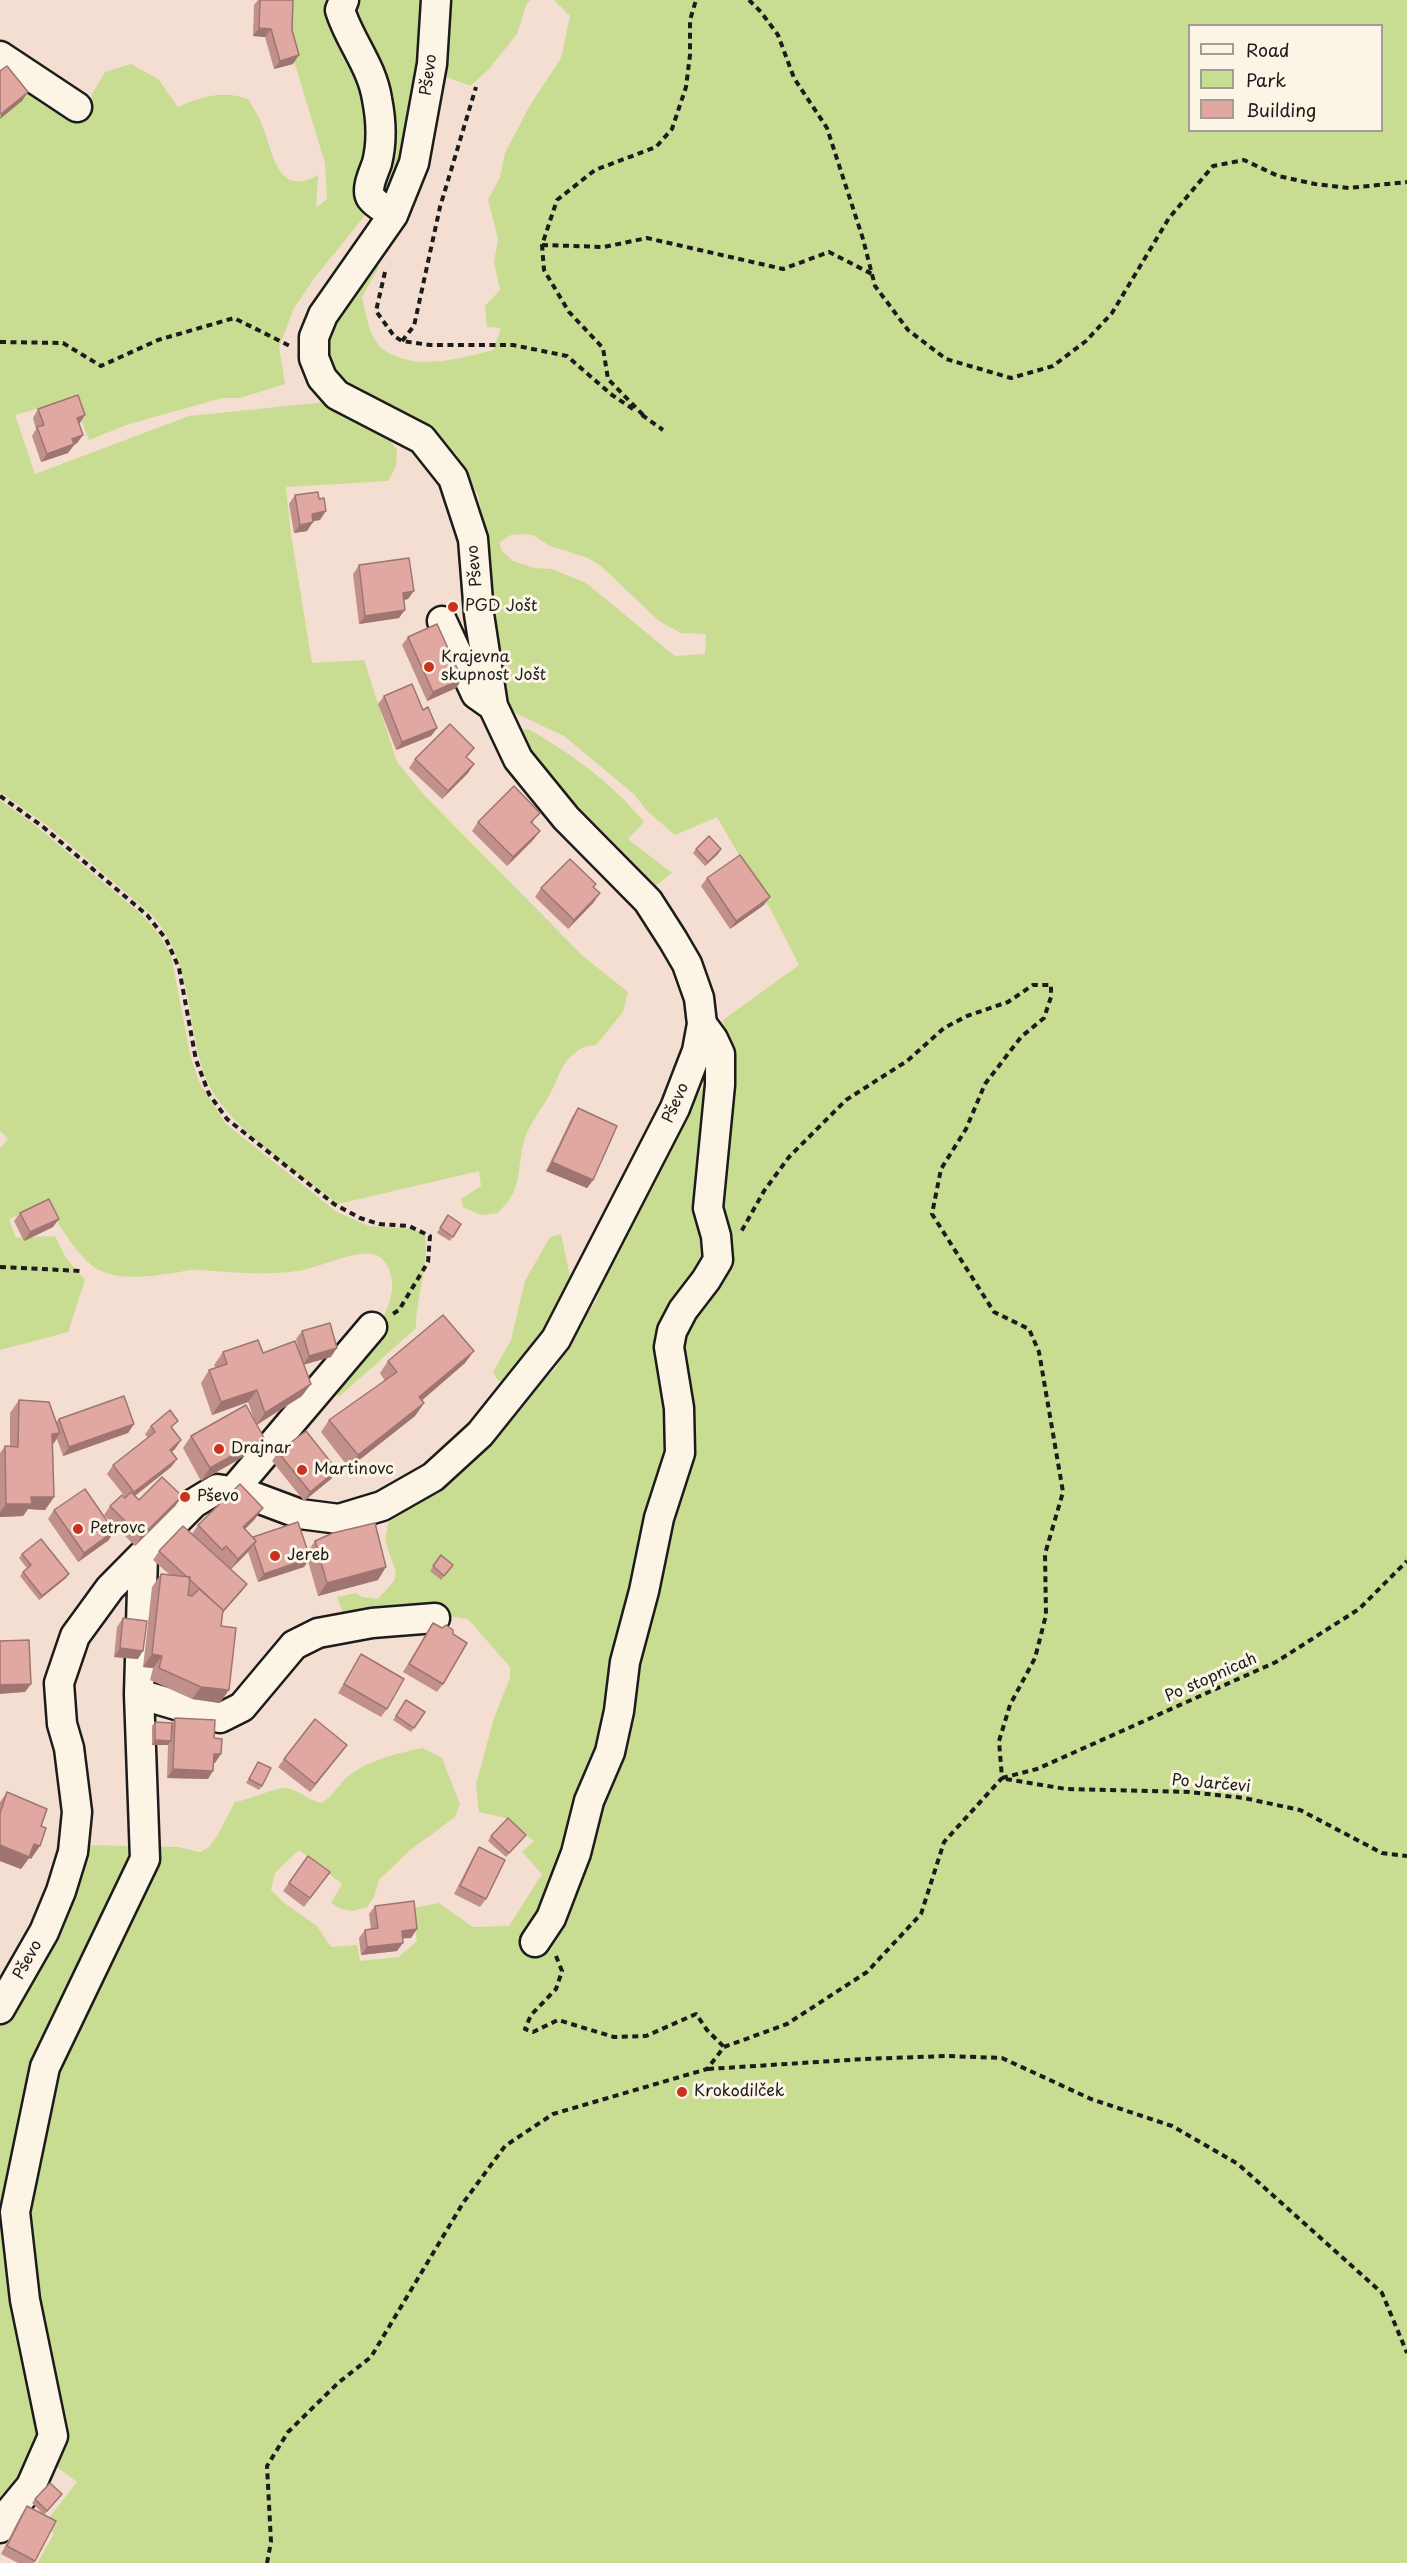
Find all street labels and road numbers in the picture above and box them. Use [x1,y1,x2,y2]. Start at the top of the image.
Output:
street label: Pševo [417,53,441,97]
street label: Pševo [464,544,486,588]
street label: Pševo [659,1080,693,1126]
street label: Po stopnicah [1162,1649,1260,1707]
street label: Po Jarčevi [1171,1771,1251,1797]
street label: Pševo [9,1937,47,1983]

